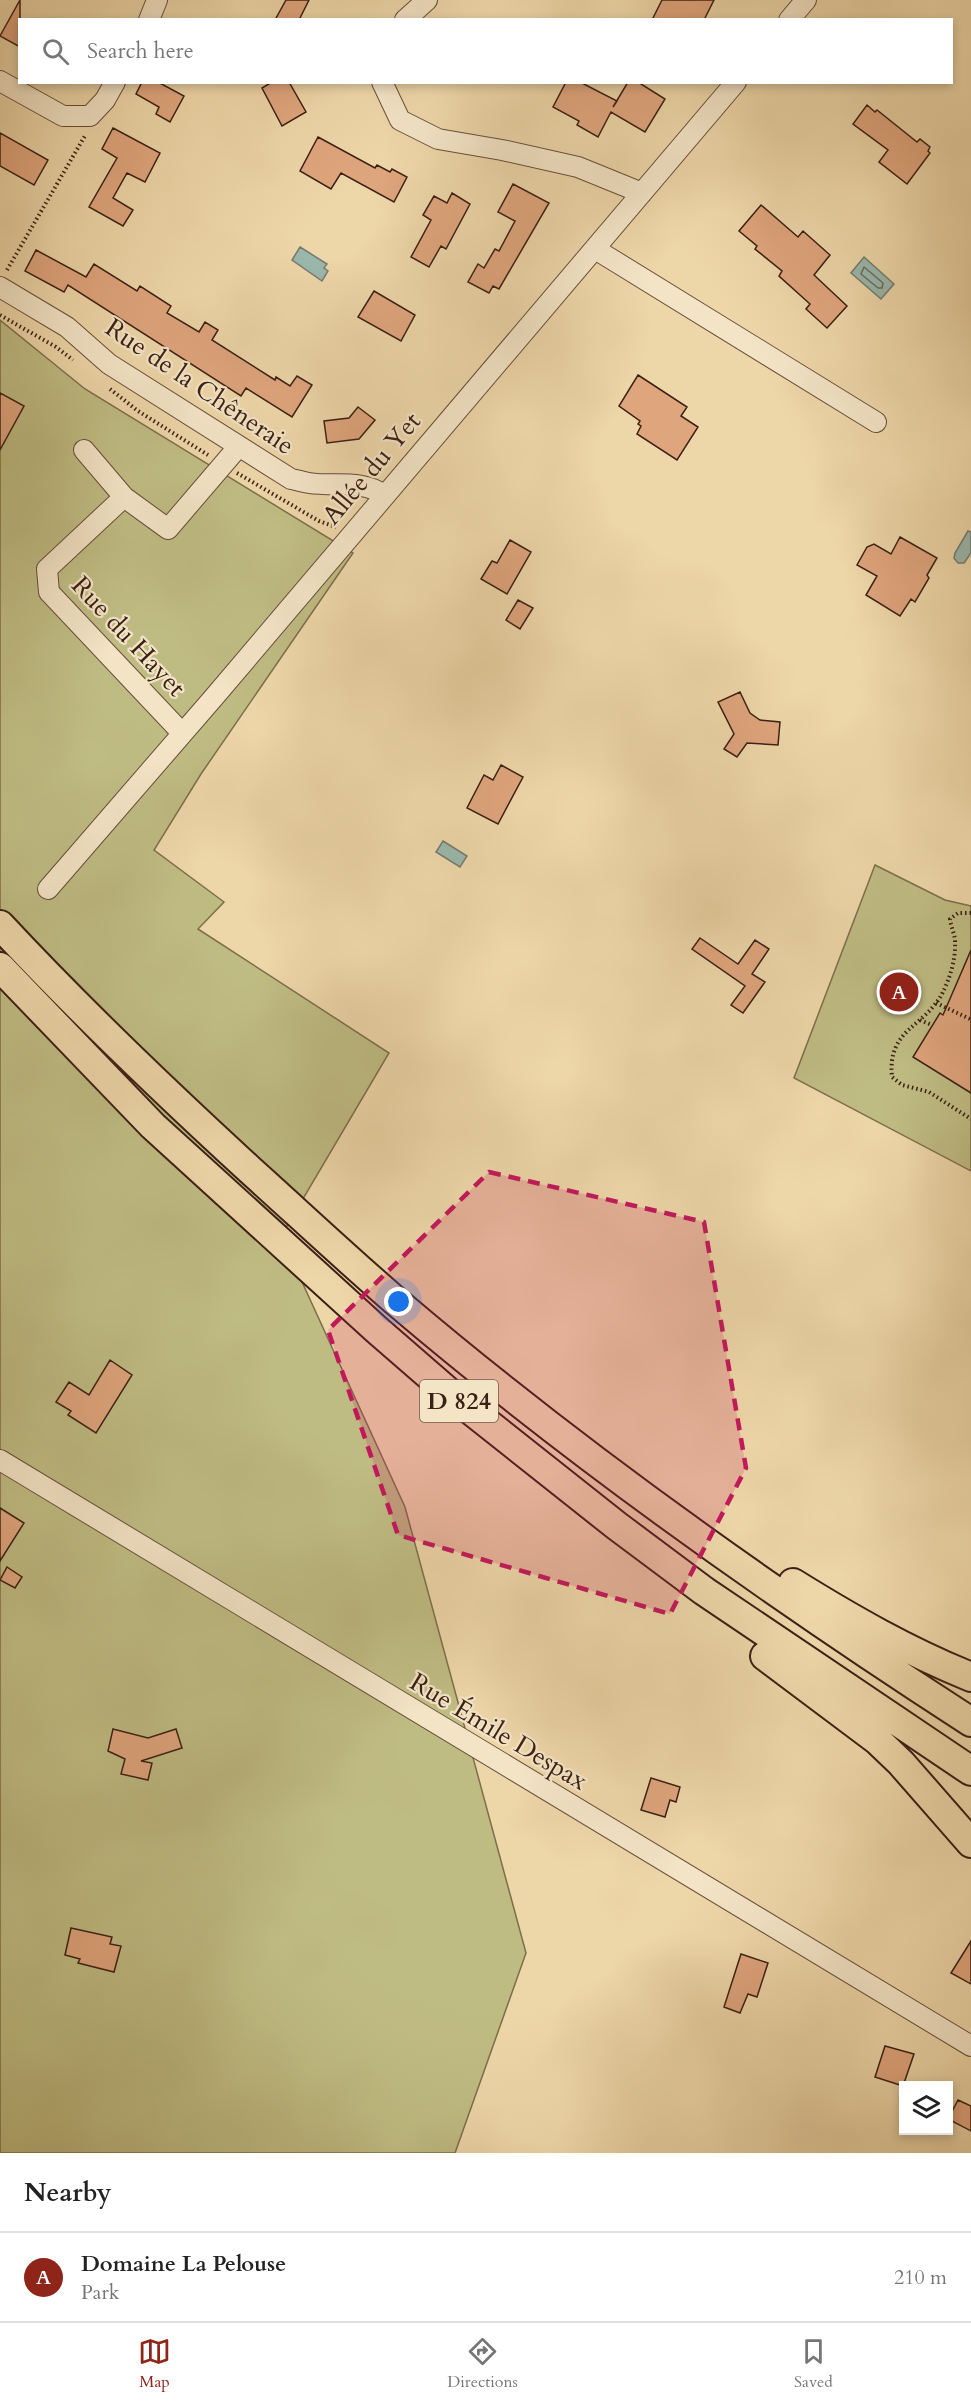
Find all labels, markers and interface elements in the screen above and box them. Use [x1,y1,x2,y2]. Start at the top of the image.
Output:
search box [18,18,953,84]
icon: search [39,35,72,68]
text: Search here [87,36,194,66]
street label: Rue de la Chêneraie [98,310,301,463]
street label: Allée du Yet [314,405,429,532]
street label: Rue du Hayet [64,568,194,704]
pin: A [880,970,918,1014]
your location [384,1287,413,1316]
road number: D 824 [420,1380,498,1422]
street label: Rue Émile Despax [403,1665,594,1798]
map controls [899,2081,953,2135]
button: layers [899,2081,953,2135]
text: Nearby [24,2175,112,2210]
text: Domaine La Pelouse [81,2249,286,2279]
text: A [36,2264,51,2291]
text: 210 m [894,2264,947,2291]
text: Park [81,2279,119,2306]
tab: Map [138,2335,171,2393]
tab: Directions [447,2335,518,2393]
tab: Saved [794,2335,833,2393]

